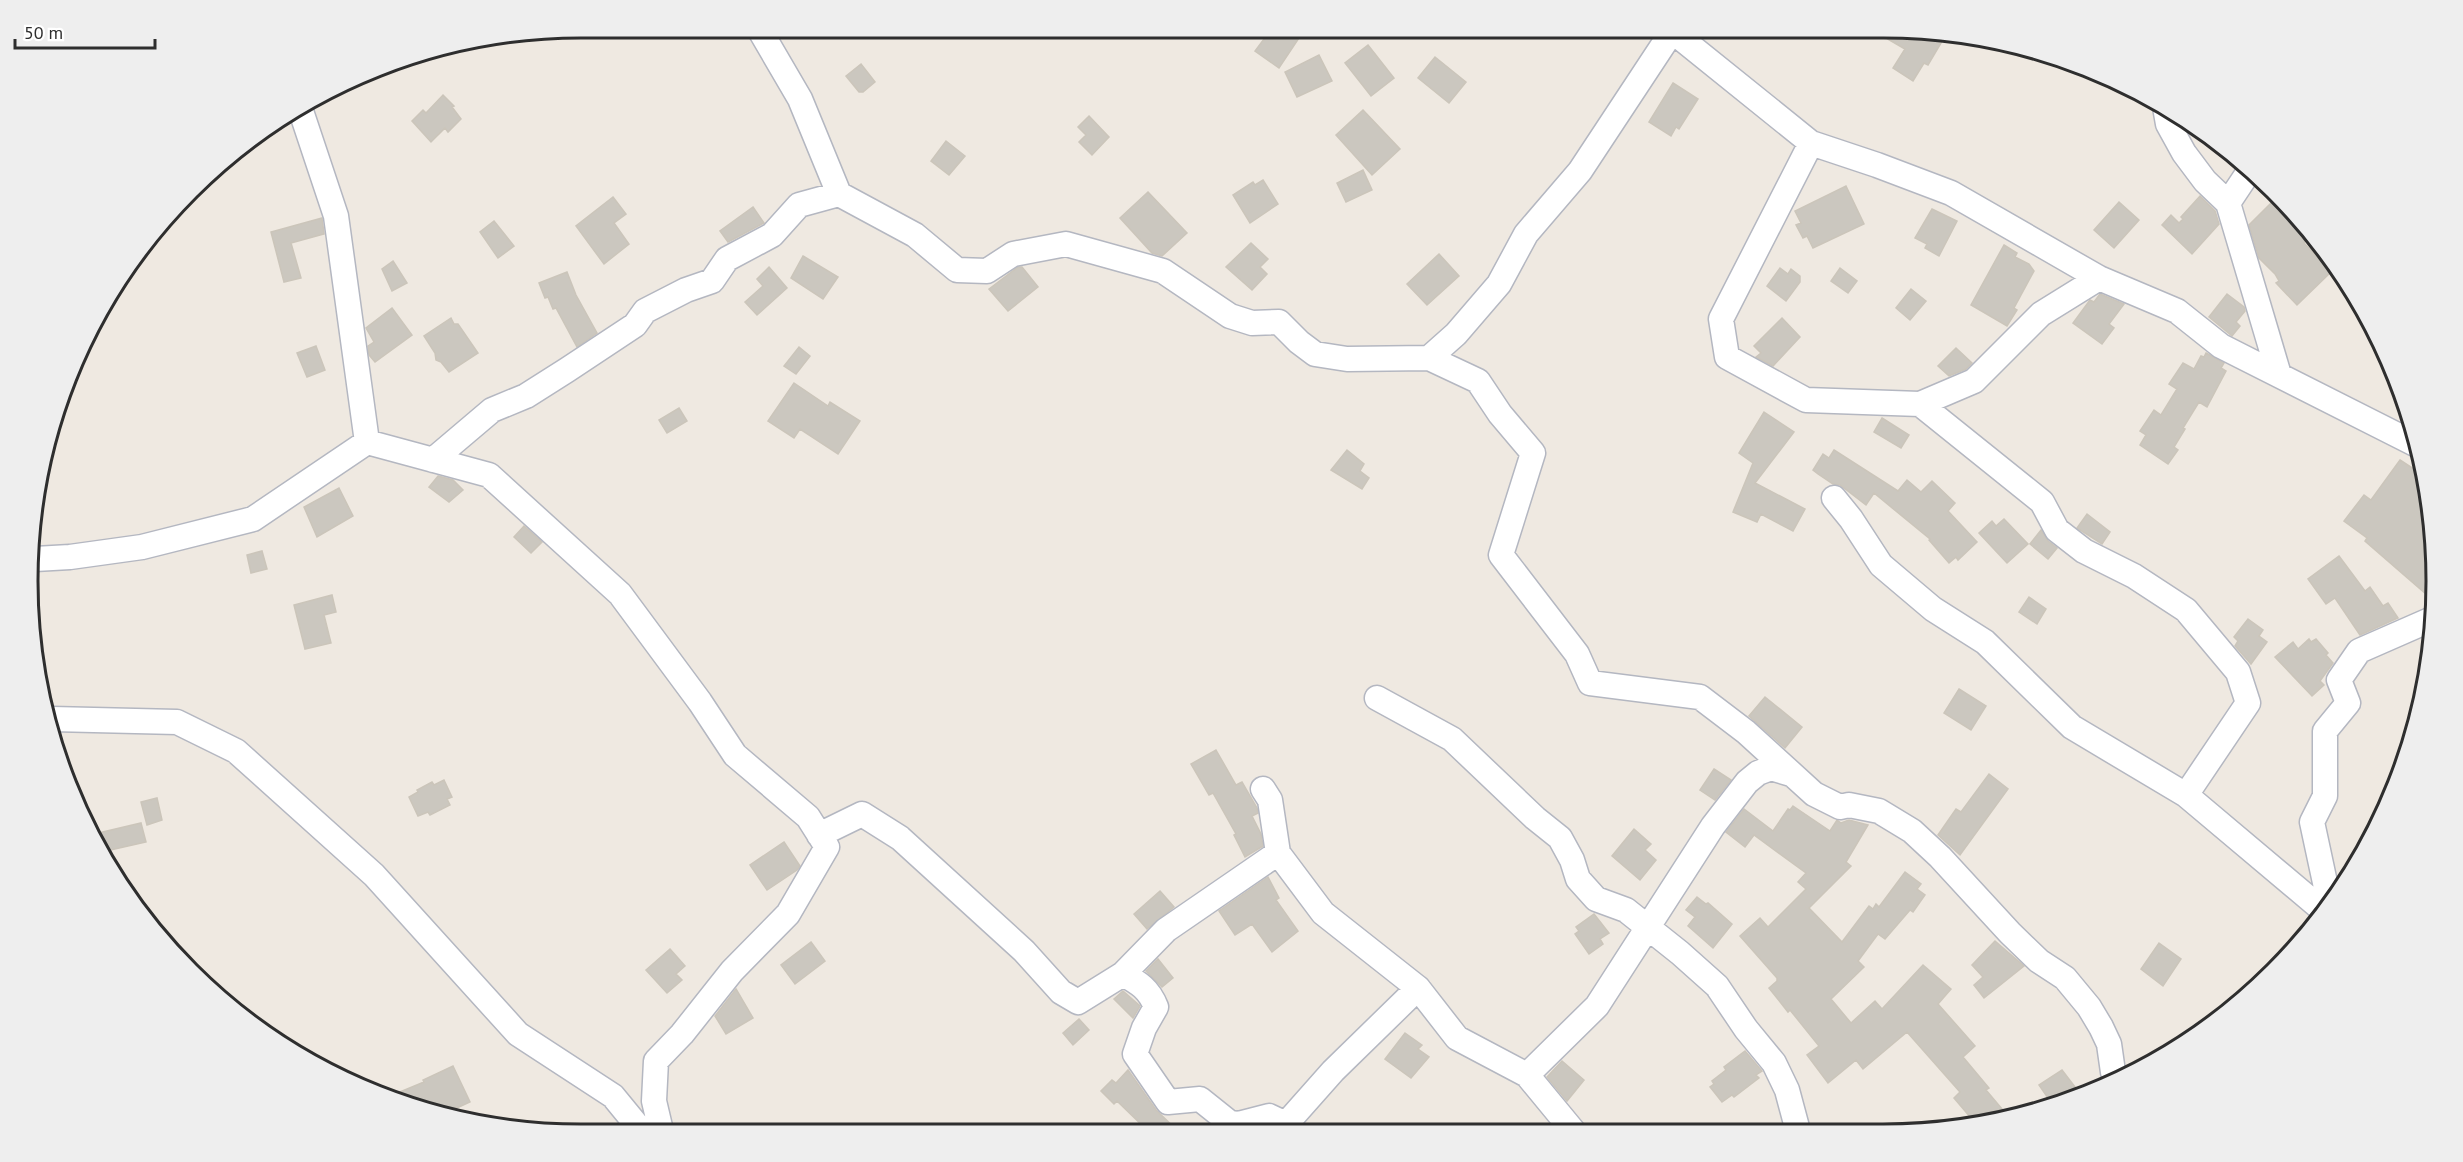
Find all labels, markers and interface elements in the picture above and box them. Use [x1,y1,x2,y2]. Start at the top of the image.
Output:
scale bar [15,12,154,50]
text: 50 m [24,21,63,44]

